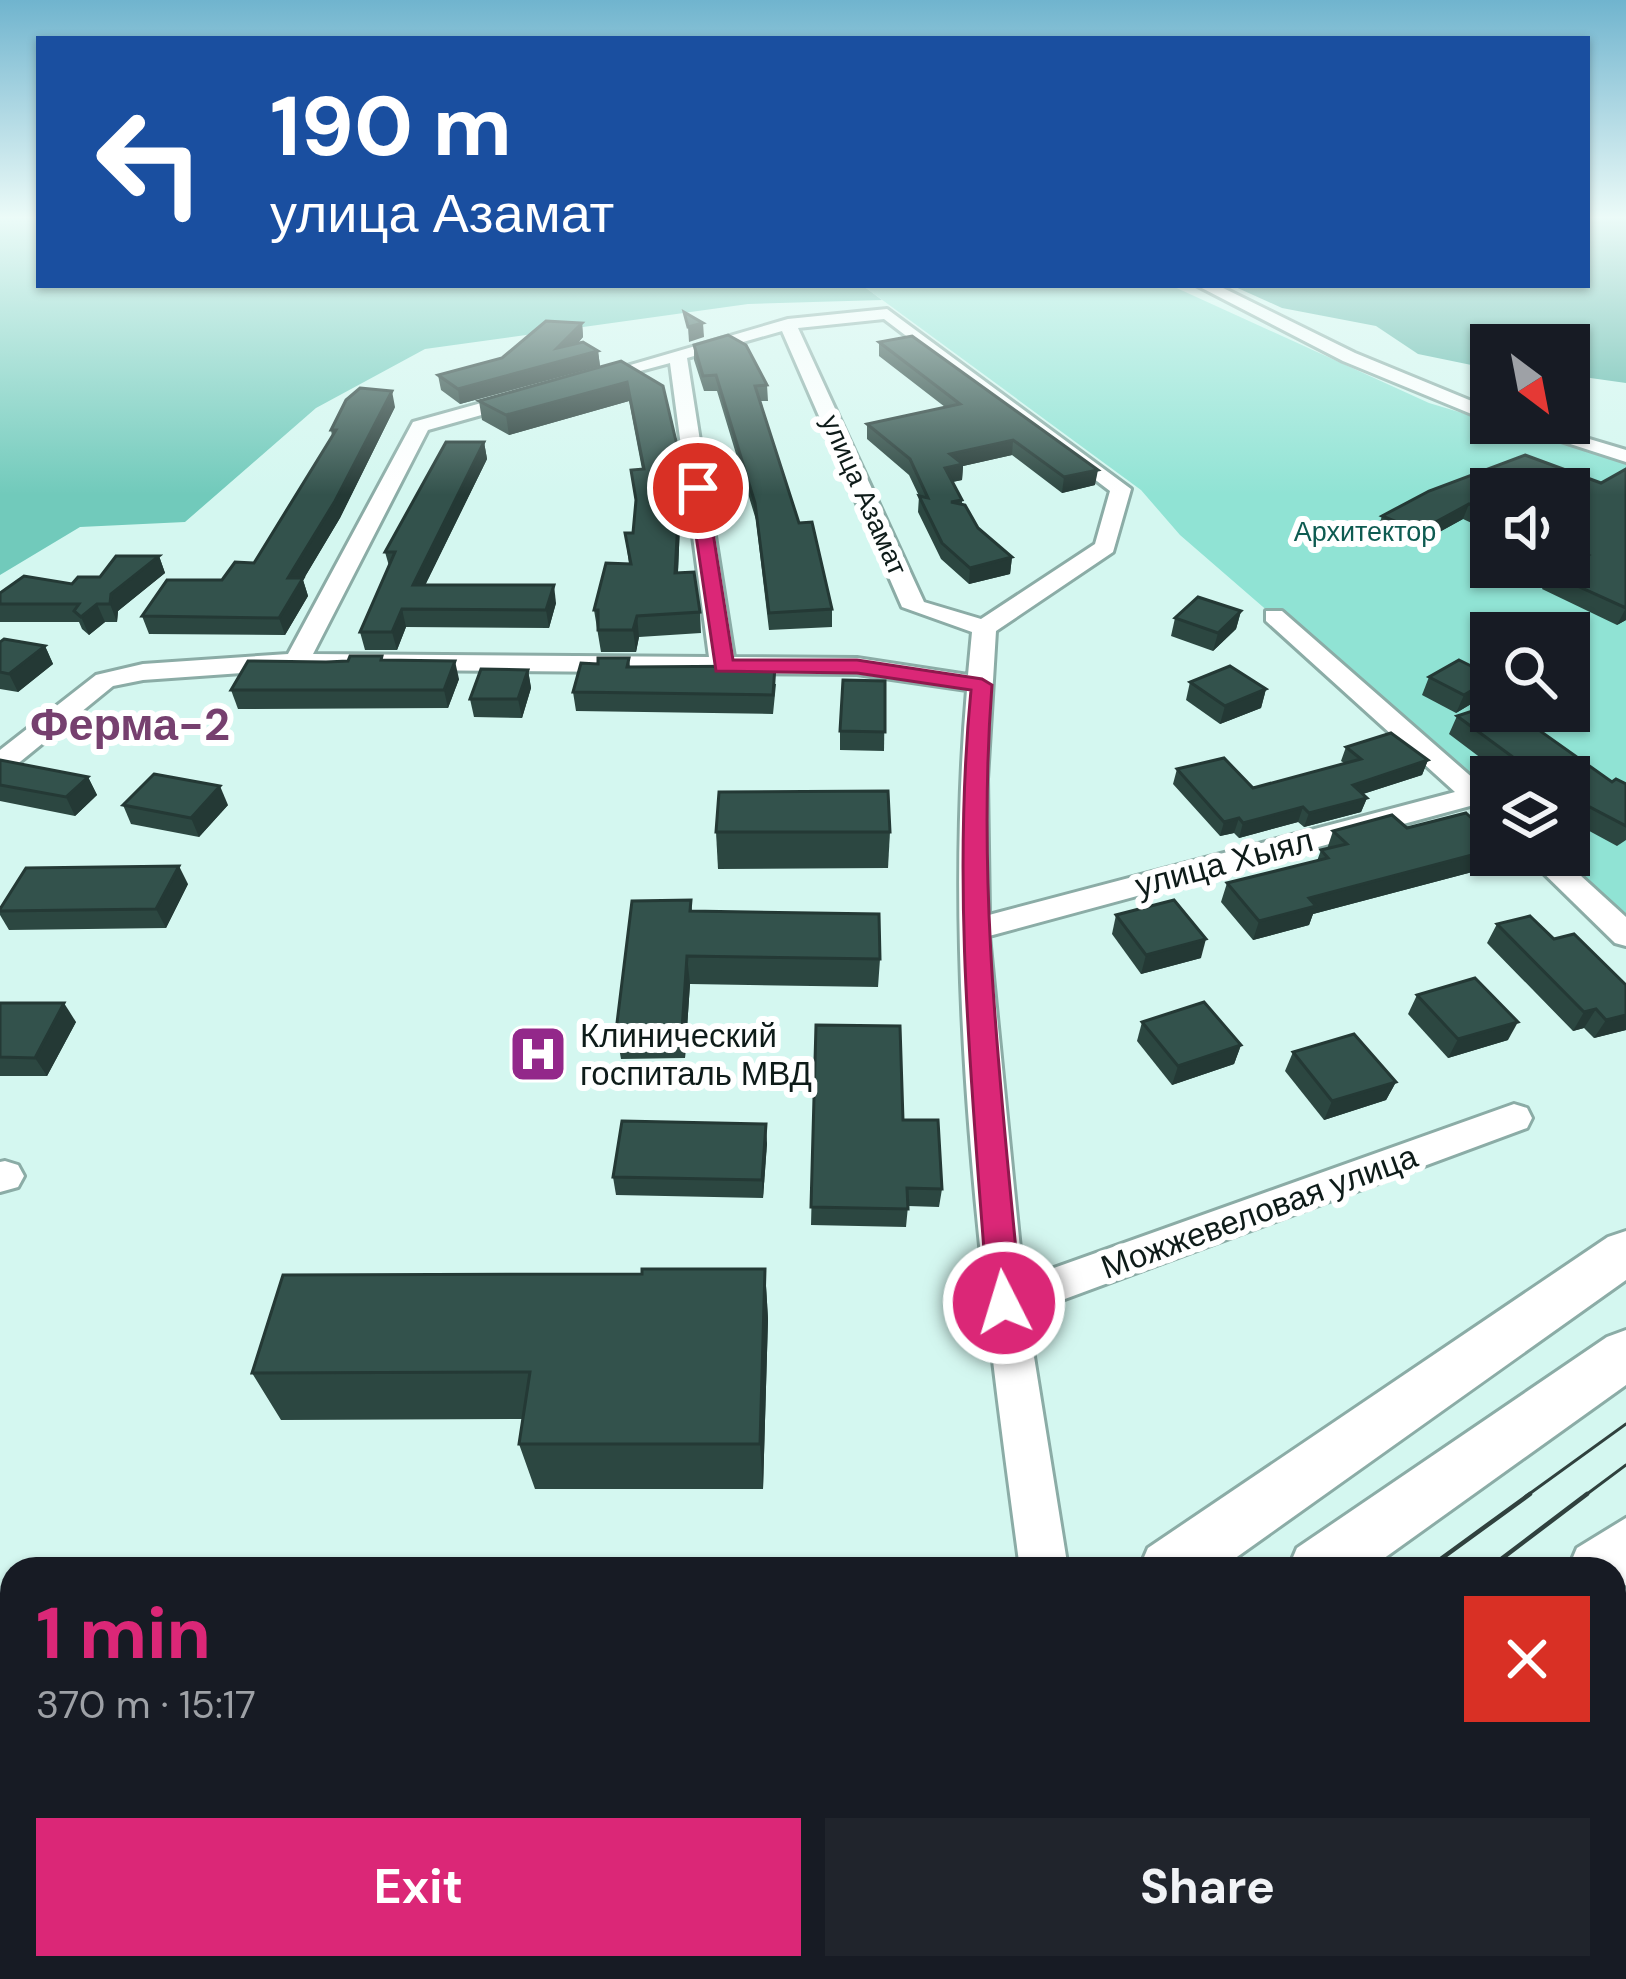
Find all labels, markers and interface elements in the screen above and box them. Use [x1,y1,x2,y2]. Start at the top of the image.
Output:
text: 190 m [270,72,512,181]
icon: left [72,84,228,240]
text: улица Азамат [270,178,614,249]
north arrow [1470,324,1590,444]
map controls [1470,324,1590,876]
street label: улица Азамат [813,409,915,581]
pin [647,437,749,539]
icon: arrive [665,455,731,521]
button: sound [1470,468,1590,588]
park label: Архитектор [1294,514,1436,549]
button: search [1470,612,1590,732]
district label: Ферма-2 [30,695,230,754]
button: layers [1470,756,1590,876]
street label: улица Хыял [1130,818,1318,907]
place label: Клинический госпиталь МВД [580,1014,812,1095]
hospital icon: Клинический госпиталь МВД [507,1023,569,1085]
street label: Можжевеловая улица [1095,1134,1424,1289]
position arrow [941,1240,1067,1366]
text: 1 min [36,1587,211,1680]
button: close [1464,1596,1590,1722]
text: 370 m · 15:17 [36,1679,256,1730]
button: Exit [36,1818,801,1956]
button: Share [825,1818,1590,1956]

